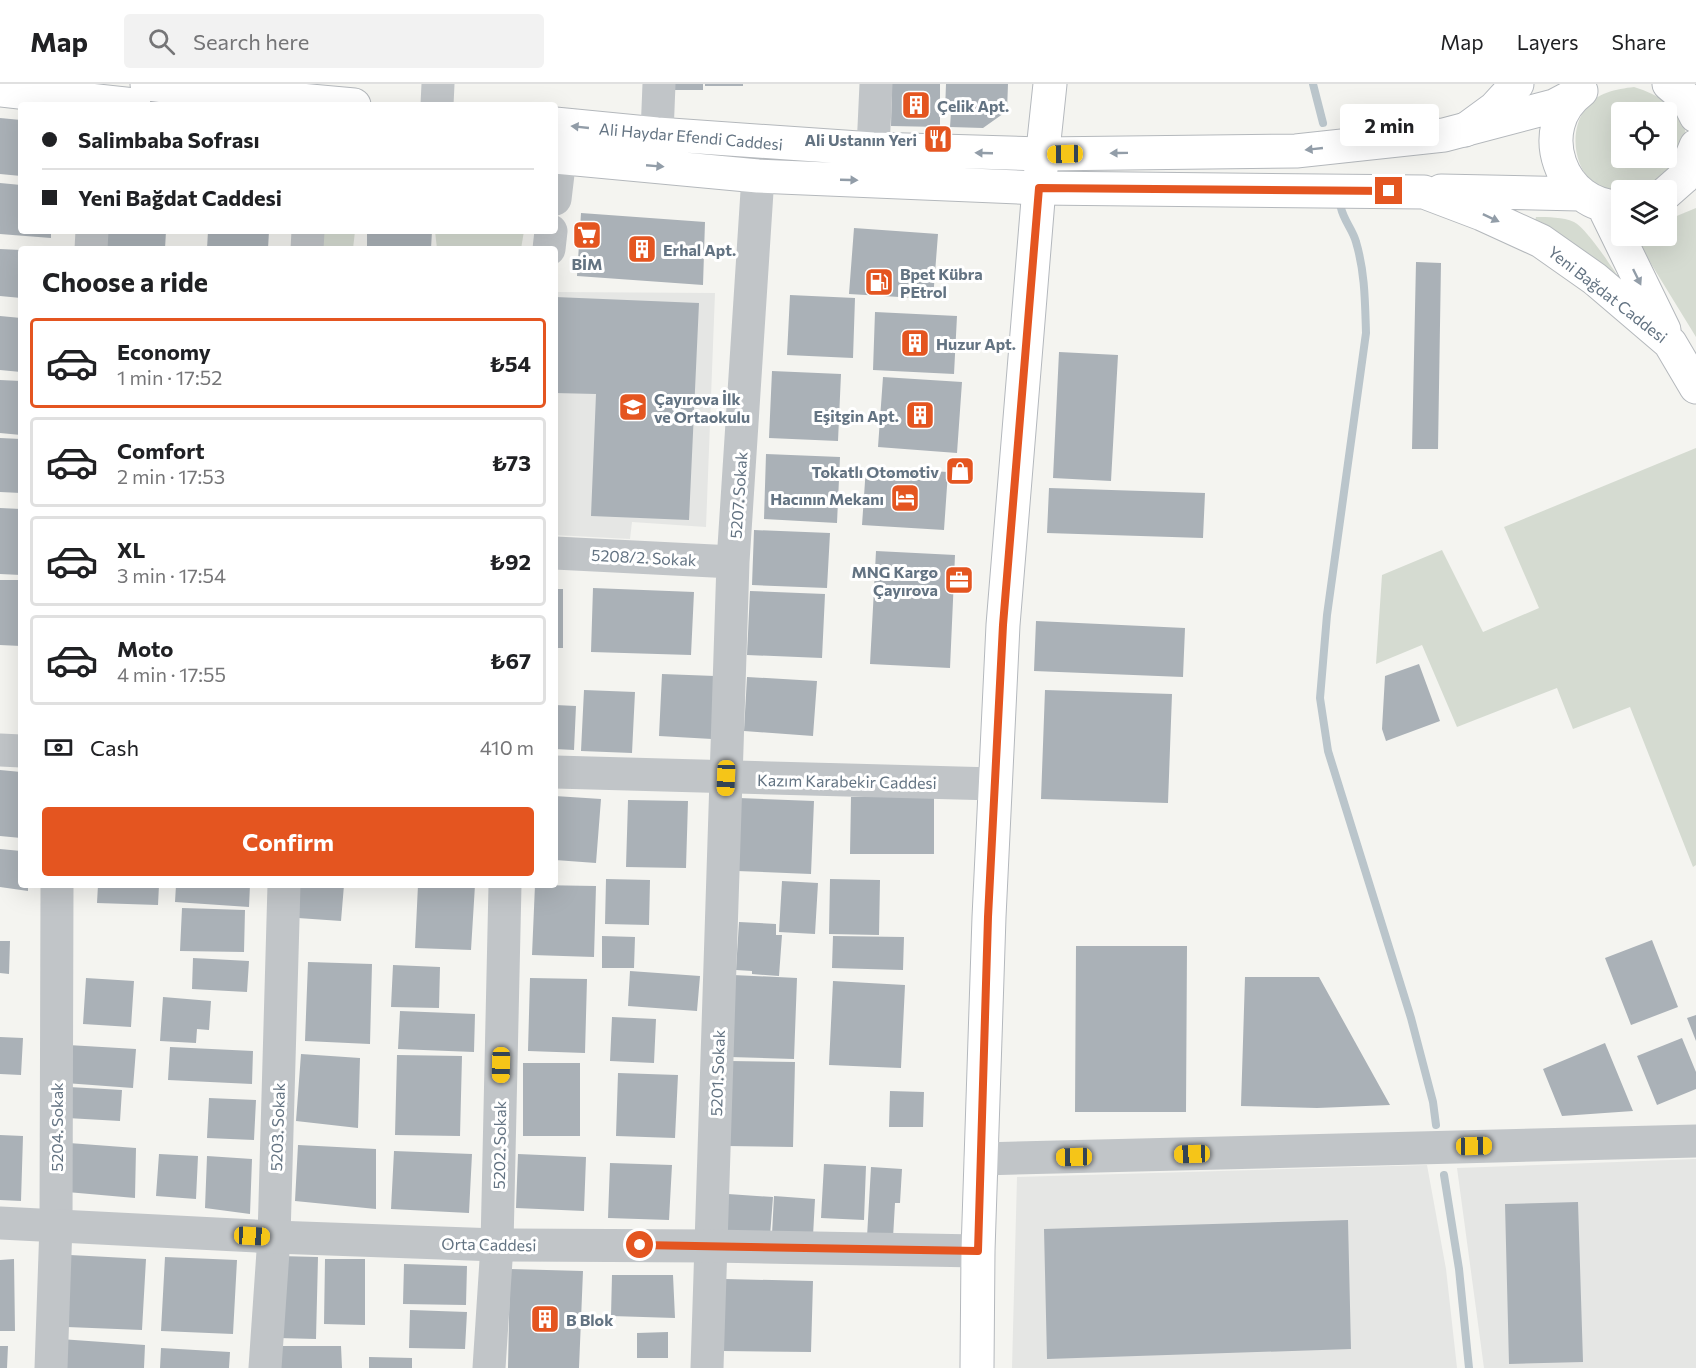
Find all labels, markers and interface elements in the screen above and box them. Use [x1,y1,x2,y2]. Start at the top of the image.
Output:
search box [124,14,544,68]
text: Map [30,24,88,58]
icon: search [145,25,178,58]
text: Search here [193,28,309,55]
text: Map [1440,29,1484,54]
text: Layers [1517,29,1579,54]
text: Share [1612,29,1666,54]
building icon: Çelik Apt. [900,89,932,121]
place label: Çelik Apt. [937,96,1009,115]
map controls [1611,102,1677,246]
button: locate [1611,102,1677,168]
callout: 2 min [1340,104,1438,146]
text: 2 min [1365,113,1414,137]
street label: Ali Haydar Efendi Caddesi [598,118,784,154]
one-way arrow [570,122,589,132]
restaurant icon: Ali Ustanın Yeri [922,123,954,155]
text: Salimbaba Sofrası [78,126,260,153]
place label: Ali Ustanın Yeri [805,130,917,149]
one-way arrow [1304,144,1323,154]
car [1047,145,1083,163]
one-way arrow [974,148,993,157]
one-way arrow [1109,148,1128,158]
one-way arrow [646,161,665,171]
one-way arrow [840,175,859,184]
route end [1375,177,1402,204]
button: layers [1611,180,1677,246]
text: Yeni Bağdat Caddesi [78,184,282,211]
one-way arrow [1482,214,1499,223]
supermarket icon: BİM [571,219,603,251]
building icon: Erhal Apt. [626,233,658,265]
place label: Erhal Apt. [663,240,736,259]
street label: Yeni Bağdat Caddesi [1545,242,1671,346]
place label: BİM [571,254,603,273]
place label: Bpet Kübra PEtrol [900,264,983,301]
text: Choose a ride [42,265,208,298]
fuel station icon: Bpet Kübra PEtrol [863,266,895,298]
one-way arrow [1632,268,1641,285]
building icon: Huzur Apt. [899,327,931,359]
place label: Huzur Apt. [936,334,1016,353]
icon: car [45,336,99,390]
text: Economy [117,338,211,365]
text: ₺54 [489,350,531,377]
text: 1 min · 17:52 [117,365,222,389]
place label: Çayırova İlk ve Ortaokulu [654,389,750,426]
school or university icon: Çayırova İlk ve Ortaokulu [617,391,649,423]
building icon: Eşitgin Apt. [904,399,936,431]
place label: Eşitgin Apt. [813,406,899,425]
icon: car [45,435,99,489]
text: Comfort [117,437,205,464]
text: ₺73 [492,449,531,476]
street label: 5207. Sokak [725,450,751,539]
shop icon: Tokatlı Otomotiv [944,455,976,487]
place label: Tokatlı Otomotiv [811,462,939,481]
text: 2 min · 17:53 [117,464,225,488]
hotel icon: Hacının Mekanı [889,482,921,514]
place label: Hacının Mekanı [770,489,884,508]
icon: car [45,534,99,588]
text: XL [117,536,145,563]
street label: 5208/2. Sokak [591,545,697,569]
text: ₺92 [489,548,531,575]
place label: MNG Kargo Çayırova [851,562,938,599]
text: 3 min · 17:54 [117,563,226,587]
office icon: MNG Kargo Çayırova [943,564,975,596]
icon: car [45,633,99,687]
text: Moto [117,635,173,662]
text: ₺67 [490,647,531,674]
text: 4 min · 17:55 [117,662,226,686]
icon: cash [42,731,75,764]
text: Cash [90,734,139,761]
text: 410 m [480,735,534,759]
car [716,760,736,796]
street label: Kazım Karabekir Caddesi [757,770,937,792]
button: Confirm [42,807,534,876]
street label: 5201. Sokak [706,1029,728,1117]
car [492,1047,510,1083]
street label: 5204. Sokak [47,1082,66,1172]
street label: 5203. Sokak [266,1082,288,1172]
street label: 5202. Sokak [489,1100,509,1190]
car [1456,1137,1492,1155]
car [1174,1144,1210,1164]
car [1056,1148,1092,1166]
car [234,1226,270,1246]
route start [626,1231,653,1258]
street label: Orta Caddesi [441,1234,537,1254]
building icon: B Blok [529,1303,561,1335]
place label: B Blok [566,1310,614,1329]

